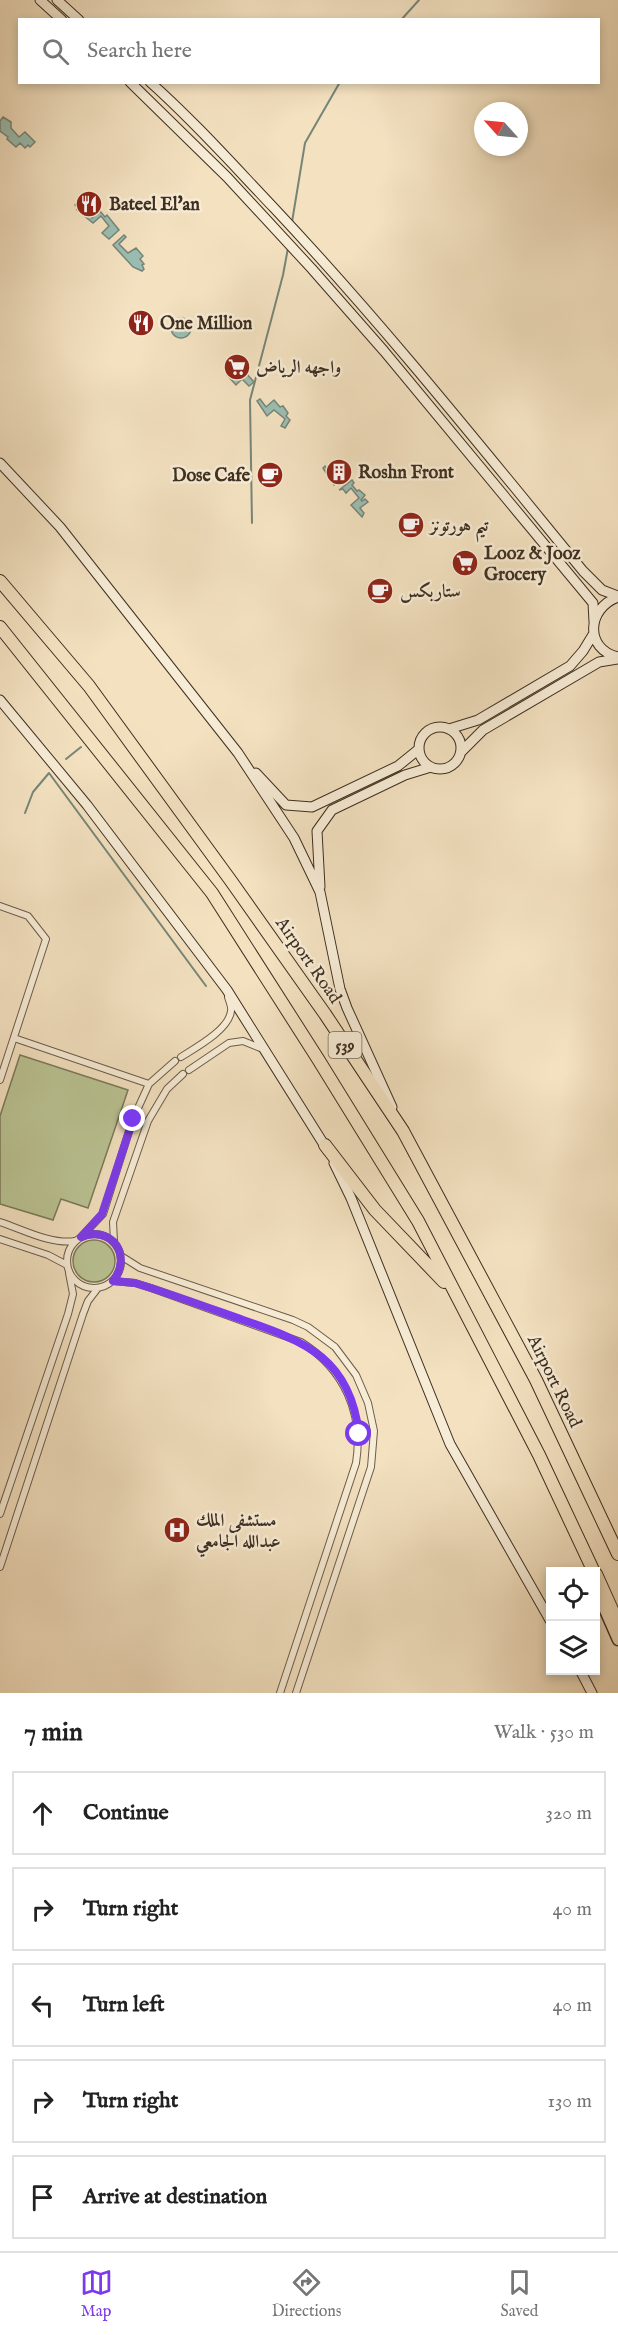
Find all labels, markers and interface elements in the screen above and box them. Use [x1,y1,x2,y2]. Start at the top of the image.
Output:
search box [18,18,600,84]
icon: search [39,35,72,68]
text: Search here [87,37,192,65]
north arrow [474,102,528,156]
restaurant icon: Bateel El'an [74,189,104,219]
place label: Bateel El'an [109,194,200,217]
restaurant icon: One Million [126,308,156,338]
place label: One Million [160,313,253,336]
supermarket icon: واجهه الرياض [222,352,252,382]
place label: واجهه الرياض [256,357,341,380]
building icon: Roshn Front [324,457,354,487]
cafe icon: Dose Cafe [255,460,285,490]
place label: Roshn Front [358,462,455,485]
place label: Dose Cafe [172,465,251,488]
cafe icon: تيم هورتونز [396,510,426,540]
place label: تيم هورتونز [428,515,489,543]
place label: Looz & Jooz Grocery [484,543,581,587]
supermarket icon: Looz & Jooz Grocery [450,548,480,578]
cafe icon: ستاربكس [365,576,395,606]
place label: ستاربكس [400,581,461,604]
street label: Airport Road [269,912,346,1009]
road number: 539 [328,1032,362,1058]
route end [119,1105,145,1131]
street label: Airport Road [521,1331,586,1432]
route start [345,1420,371,1446]
place label: مستشفى الملك عبدالله الجامعي [196,1510,281,1558]
hospital icon: مستشفى الملك عبدالله الجامعي [162,1515,192,1545]
map controls [546,1567,600,1675]
button: locate [546,1567,600,1621]
button: layers [546,1621,600,1675]
text: 7 min [24,1716,83,1749]
text: Walk · 530 m [494,1720,594,1745]
icon: ahead [26,1797,59,1830]
text: Continue [83,1799,169,1827]
text: 320 m [546,1801,592,1826]
icon: right [26,1893,59,1926]
text: Turn right [83,1895,178,1923]
text: 40 m [553,1897,592,1922]
icon: left [26,1989,59,2022]
text: Turn left [83,1991,165,2019]
text: 40 m [553,1993,592,2018]
icon: right [26,2085,59,2118]
text: Turn right [83,2087,178,2115]
text: 130 m [547,2089,592,2114]
icon: arrive [26,2181,59,2214]
text: Arrive at destination [83,2183,267,2211]
tab: Map [80,2266,113,2322]
tab: Directions [272,2266,341,2322]
tab: Saved [501,2266,538,2322]

